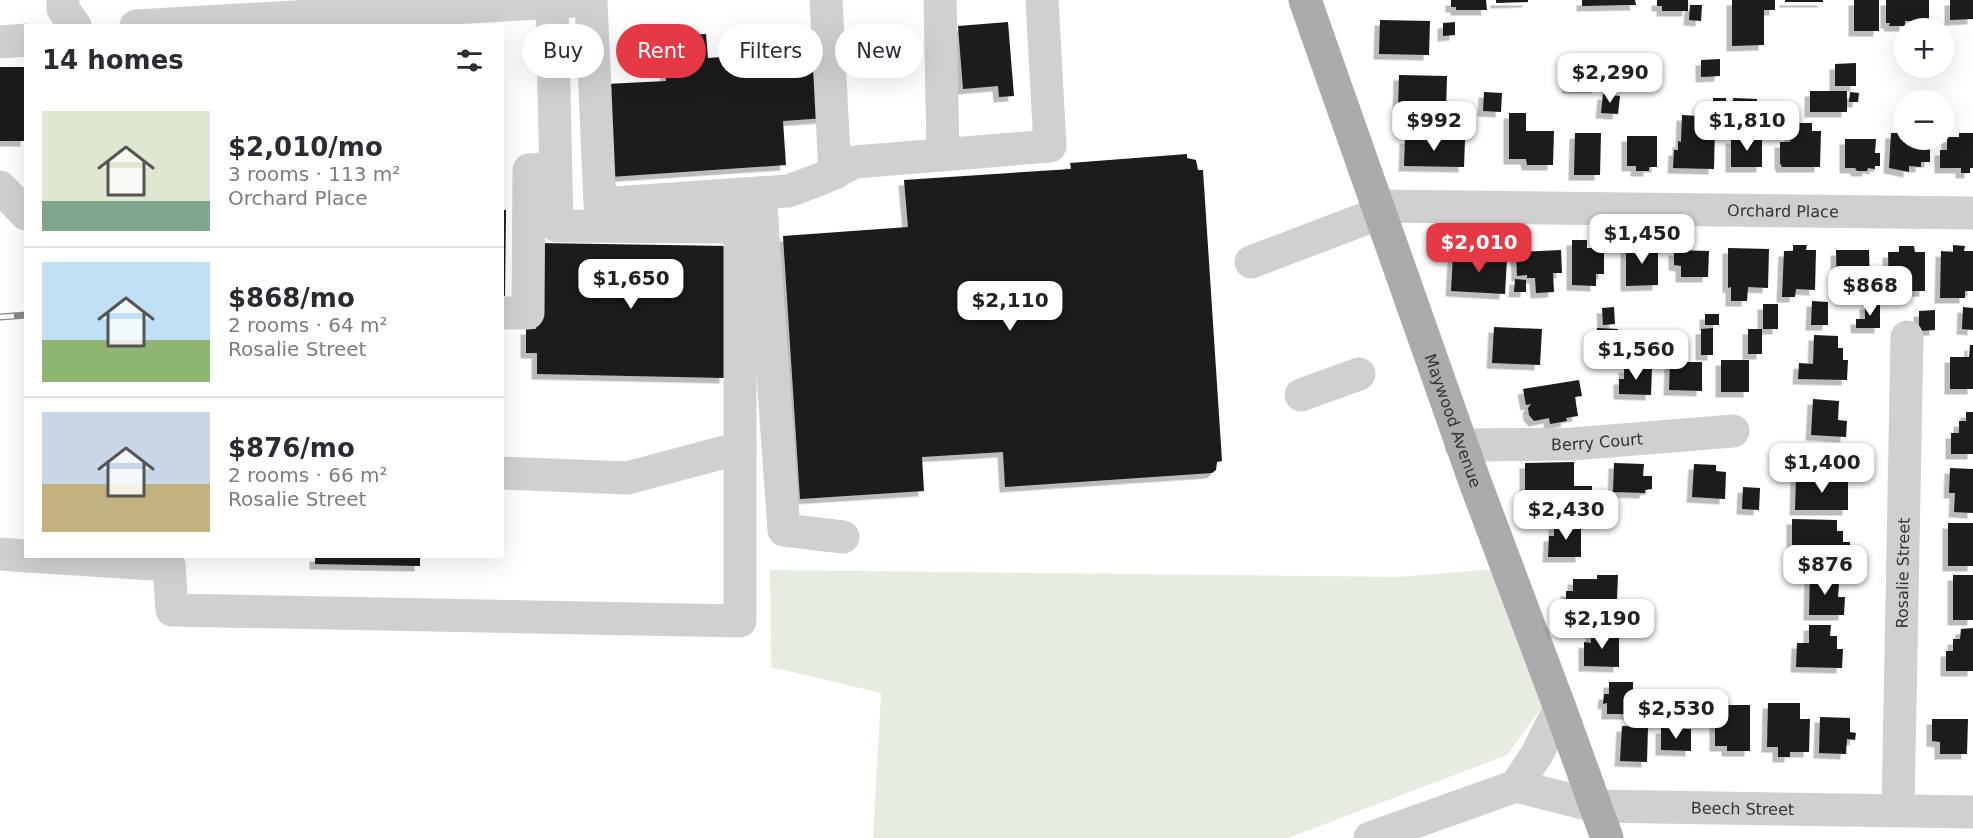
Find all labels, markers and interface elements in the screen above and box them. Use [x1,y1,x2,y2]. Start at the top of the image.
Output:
map controls [1894,18,1954,150]
button: + [1894,18,1954,78]
chip: Buy [522,24,604,78]
chip: Rent [616,24,706,78]
chip: Filters [718,24,823,78]
chip: New [835,24,923,78]
icon: filters [453,44,486,77]
text: 14 homes [42,45,184,75]
pin: $2,290 [1561,53,1659,104]
text: $2,290 [1571,60,1649,84]
button: − [1894,90,1954,150]
pin: $992 [1398,101,1470,152]
pin: $1,810 [1698,101,1796,152]
text: $992 [1406,108,1462,132]
text: $1,810 [1708,108,1786,132]
text: $2,010/mo [228,132,383,162]
icon: home [90,135,162,207]
text: 3 rooms · 113 m² [228,162,400,186]
text: Orchard Place [228,186,368,210]
street label: Orchard Place [1727,201,1839,221]
pin: $1,450 [1593,214,1691,265]
text: $1,450 [1603,221,1681,245]
pin: $2,010 [1430,223,1528,274]
text: $2,010 [1440,230,1518,254]
pin: $1,650 [582,259,680,310]
text: $1,650 [592,266,670,290]
pin: $868 [1834,266,1906,317]
text: $868 [1842,273,1898,297]
pin: $2,110 [961,281,1059,332]
text: $868/mo [228,283,355,313]
icon: home [90,286,162,358]
text: $2,110 [971,288,1049,312]
text: 2 rooms · 64 m² [228,313,388,337]
pin: $1,560 [1587,330,1685,381]
text: Rosalie Street [228,337,366,361]
text: $1,560 [1597,337,1675,361]
street label: Maywood Avenue [1421,351,1486,490]
street label: Berry Court [1551,429,1644,454]
text: $876/mo [228,433,355,463]
icon: home [90,436,162,508]
pin: $1,400 [1773,443,1871,494]
text: $1,400 [1783,450,1861,474]
text: 2 rooms · 66 m² [228,463,388,487]
text: Rosalie Street [228,487,366,511]
pin: $2,430 [1517,490,1615,541]
text: $2,430 [1527,497,1605,521]
street label: Rosalie Street [1892,517,1913,629]
pin: $876 [1789,545,1861,596]
text: $876 [1797,552,1853,576]
pin: $2,190 [1553,599,1651,650]
text: $2,190 [1563,606,1641,630]
pin: $2,530 [1627,689,1725,740]
text: $2,530 [1637,696,1715,720]
street label: Beech Street [1691,798,1794,819]

